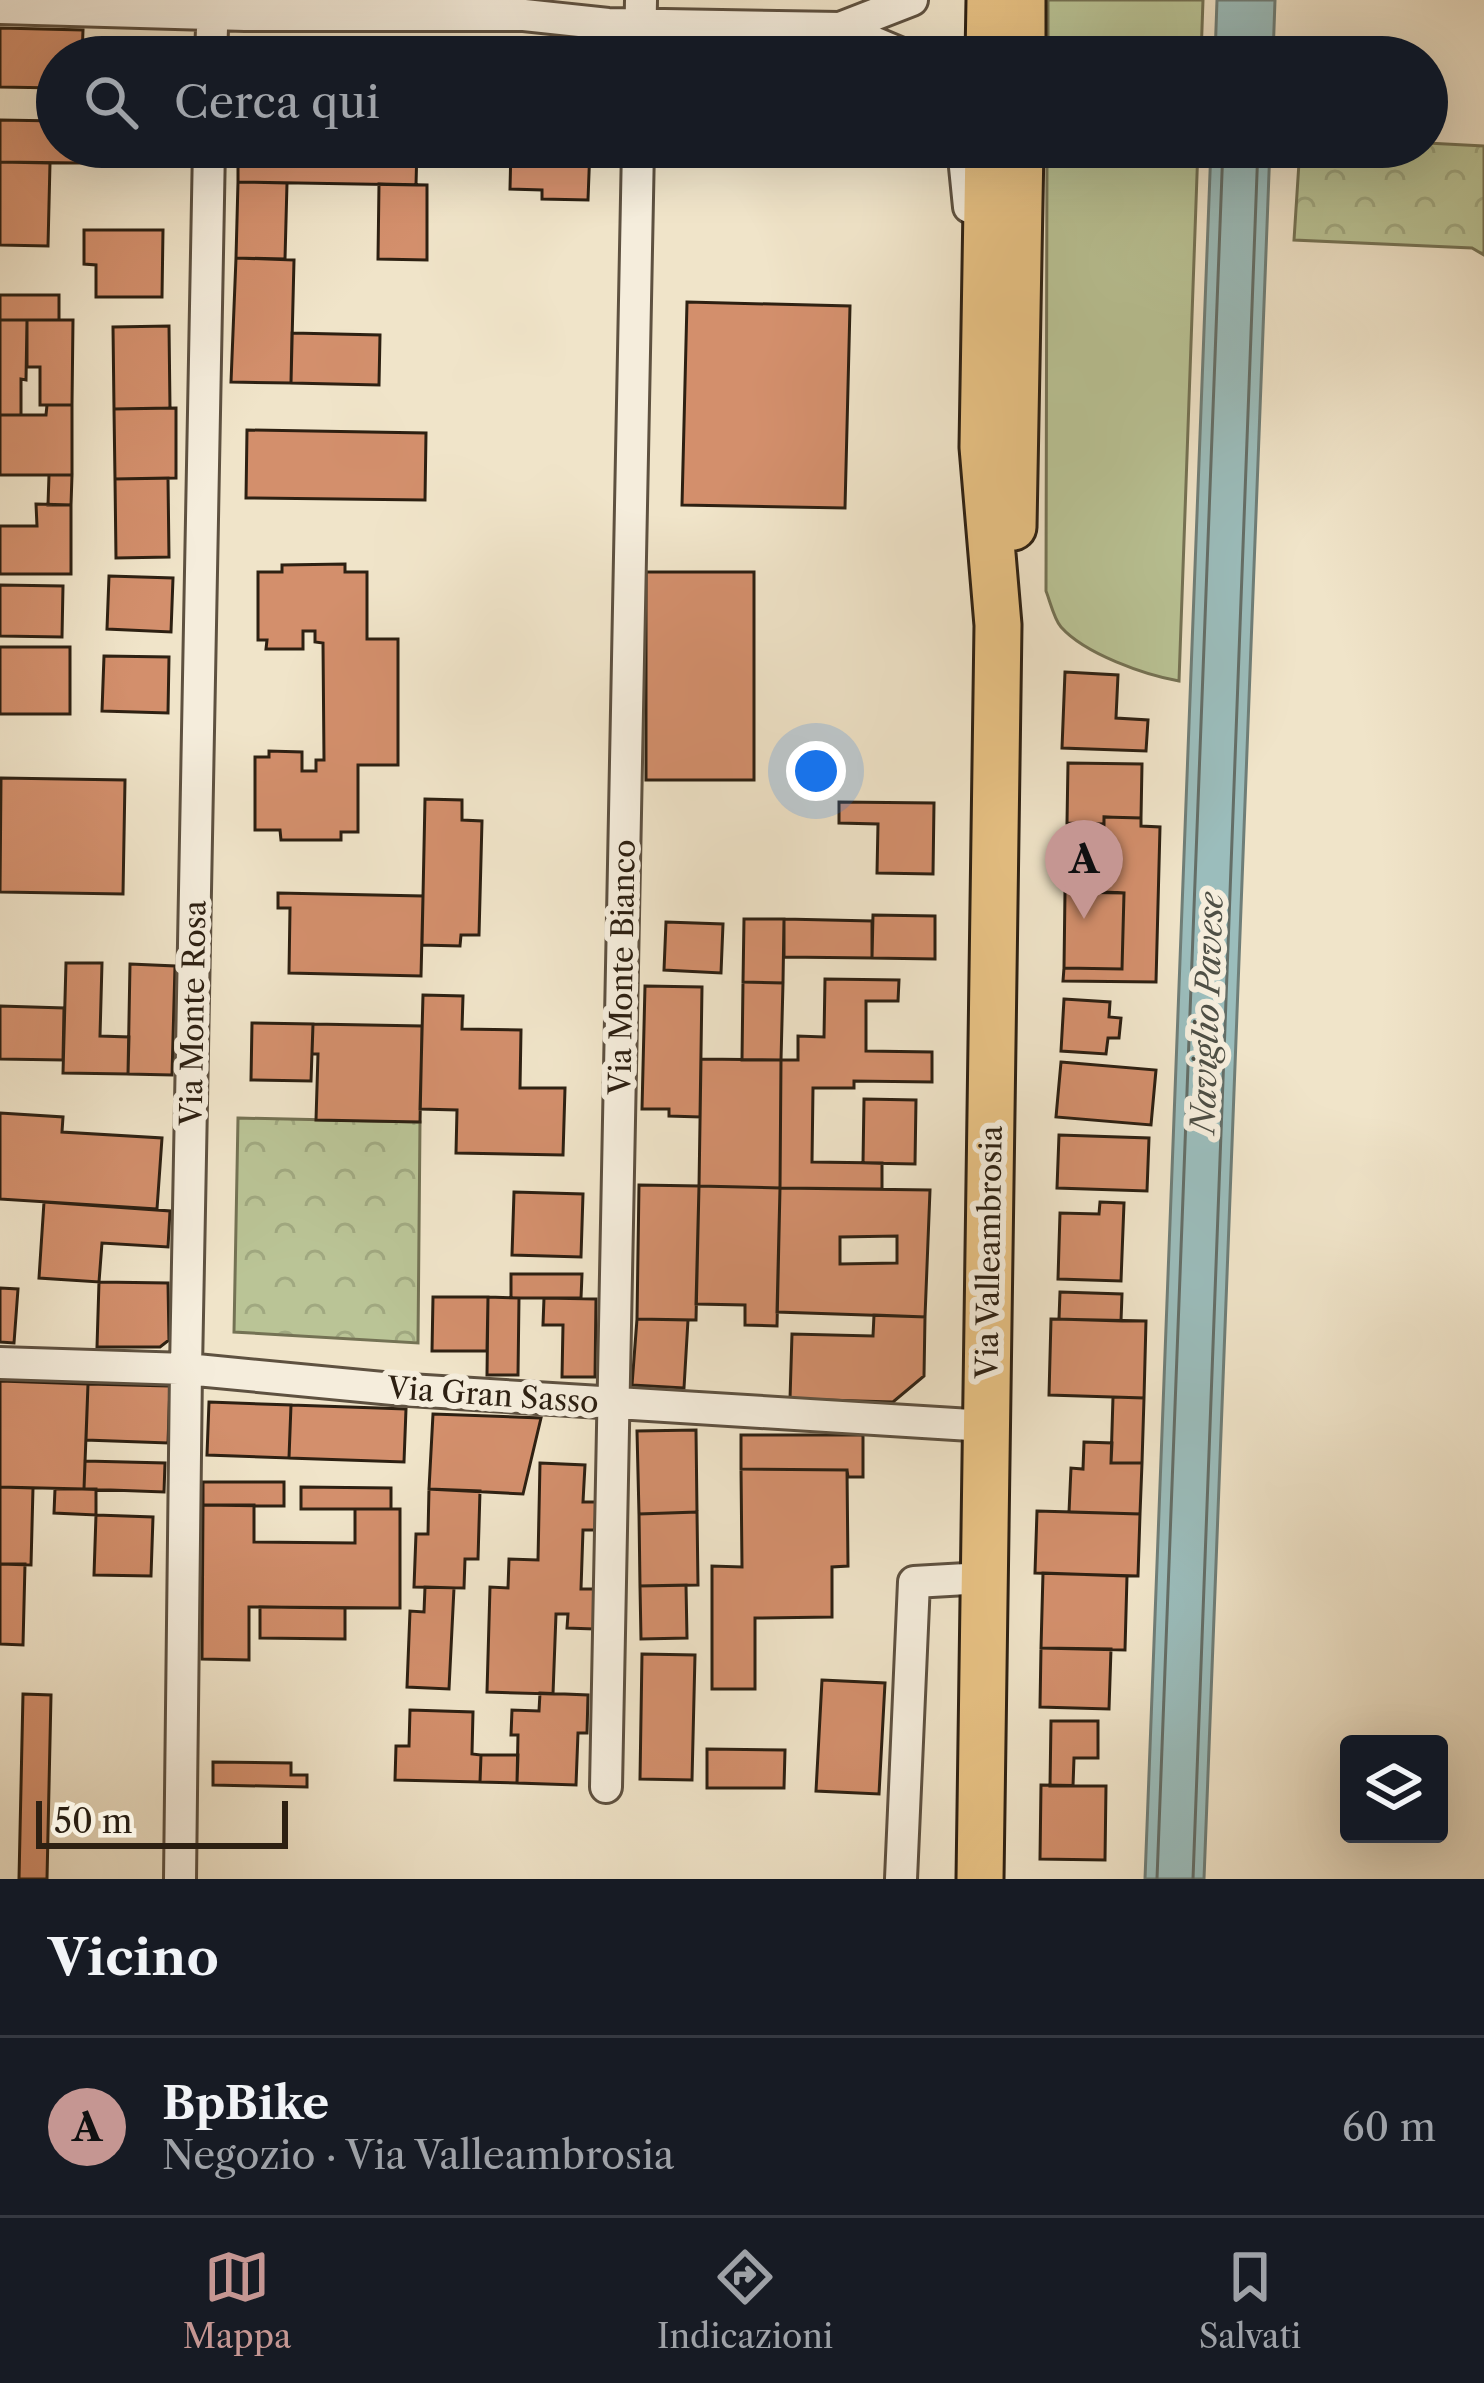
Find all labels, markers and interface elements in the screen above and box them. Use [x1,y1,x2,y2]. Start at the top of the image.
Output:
search box [36,36,1448,168]
icon: search [78,69,144,135]
text: Cerca qui [174,74,380,130]
your location [786,741,846,801]
pin: A [1045,820,1123,919]
street label: Via Monte Bianco [601,839,643,1096]
water label: Naviglio Pavese [1182,890,1232,1138]
street label: Via Monte Rosa [173,900,213,1127]
street label: Via Valleambrosia [968,1125,1010,1380]
street label: Via Gran Sasso [385,1369,600,1421]
map controls [1340,1735,1448,1843]
button: layers [1340,1735,1448,1843]
scale bar [36,1795,288,1848]
text: 50 m [54,1801,132,1842]
text: Vicino [48,1926,219,1988]
text: BpBike [162,2075,329,2131]
text: A [72,2103,102,2151]
text: 60 m [1342,2103,1436,2151]
text: Negozio · Via Valleambrosia [162,2131,674,2179]
tab: Mappa [183,2244,291,2357]
tab: Indicazioni [657,2244,833,2357]
tab: Salvati [1199,2244,1301,2357]

